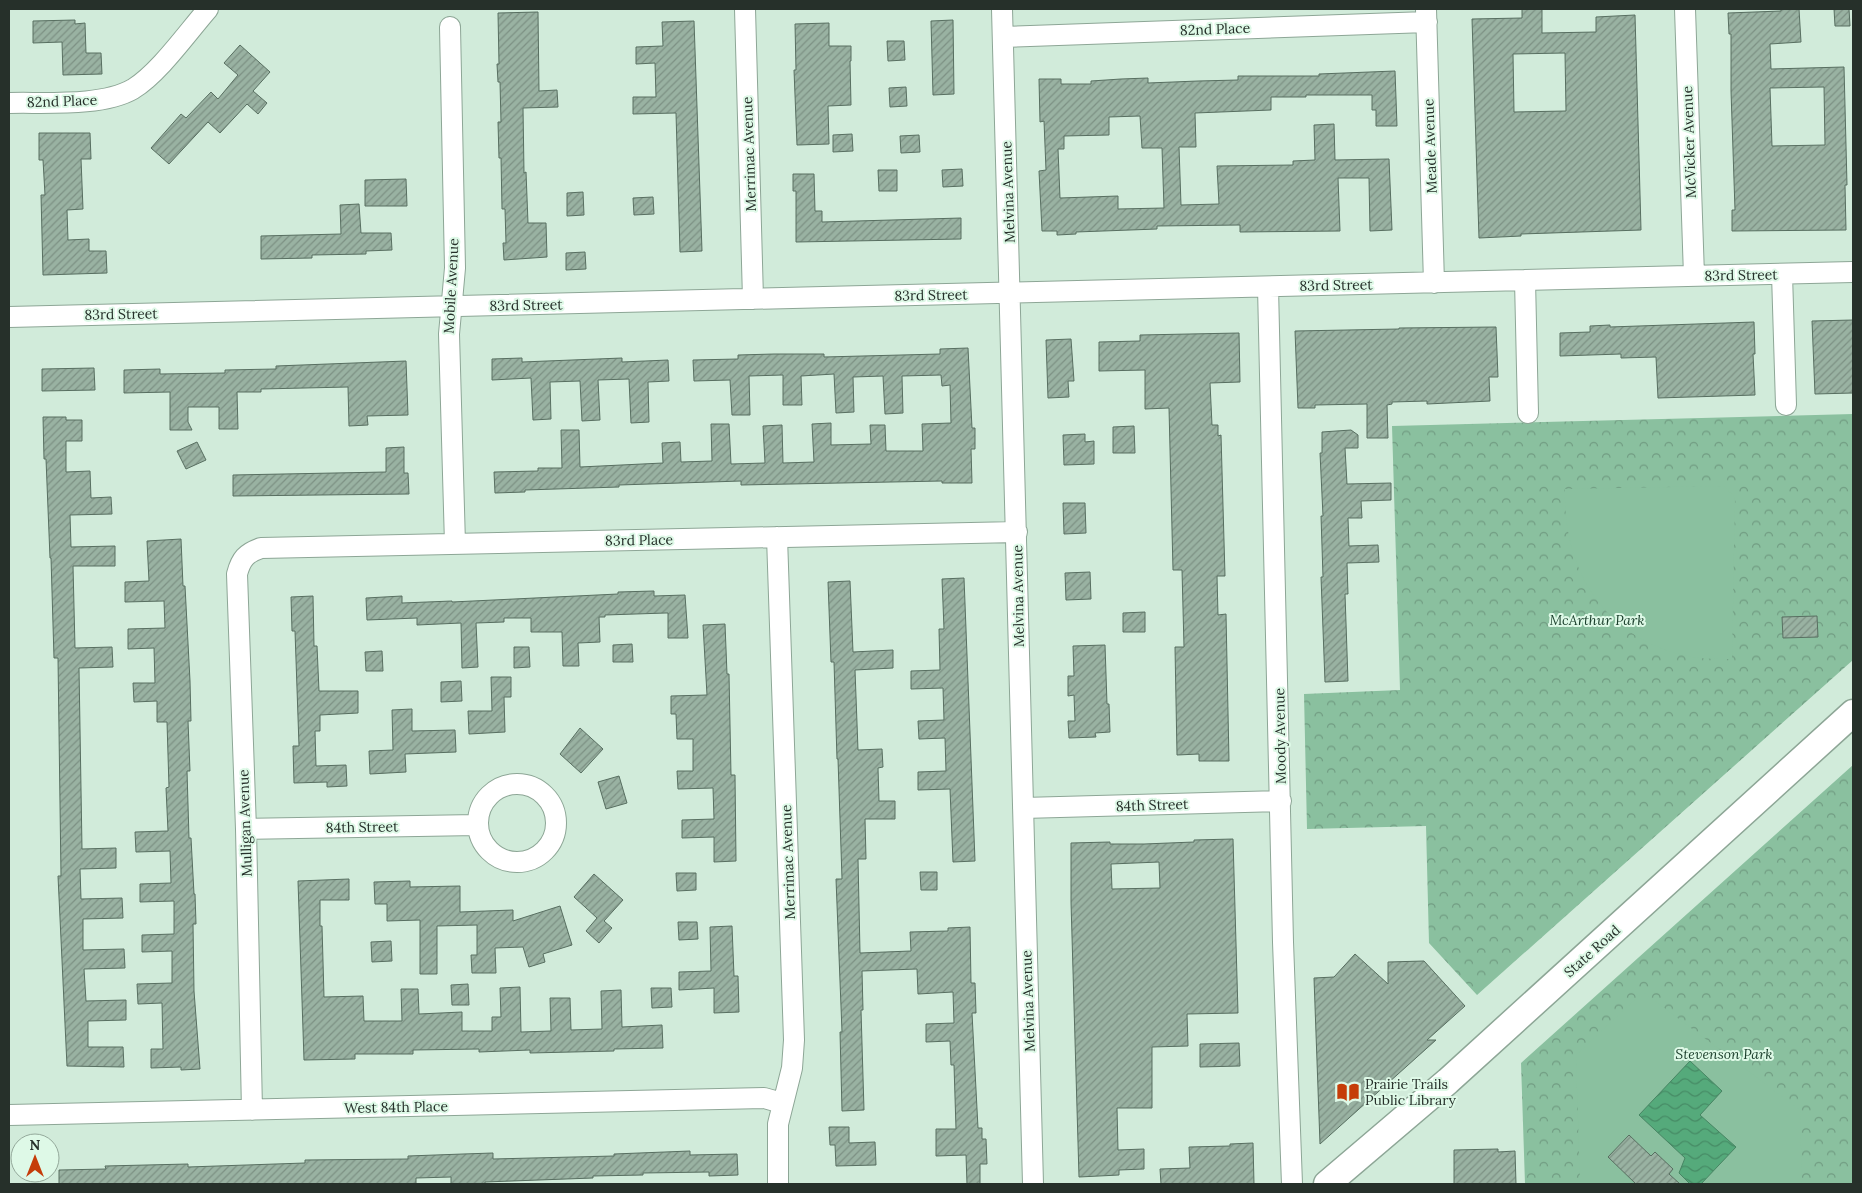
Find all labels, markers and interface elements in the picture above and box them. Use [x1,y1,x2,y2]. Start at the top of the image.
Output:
street label: 82nd Place [1180,19,1251,39]
street label: McVicker Avenue [1678,85,1700,198]
street label: 82nd Place [27,91,98,111]
street label: Merrimac Avenue [738,96,760,212]
street label: Meade Avenue [1419,98,1441,194]
street label: Melvina Avenue [997,140,1019,243]
street label: Mobile Avenue [440,237,463,334]
street label: 83rd Street [1704,265,1778,285]
street label: 83rd Street [1299,275,1373,295]
street label: 83rd Street [894,285,968,305]
street label: 83rd Street [489,295,563,315]
street label: 83rd Street [84,304,158,324]
street label: 83rd Place [605,530,674,550]
street label: Melvina Avenue [1008,544,1028,647]
park label: McArthur Park [1549,611,1645,629]
street label: Moody Avenue [1270,687,1290,784]
street label: Mulligan Avenue [234,769,256,877]
street label: 84th Street [1115,795,1189,815]
street label: Merrimac Avenue [777,804,799,920]
street label: 84th Street [326,817,399,837]
street label: State Road [1560,921,1624,981]
street label: Melvina Avenue [1017,949,1039,1052]
park label: Stevenson Park [1675,1045,1773,1063]
place label: Prairie Trails Public Library [1365,1075,1457,1109]
library icon: Prairie Trails Public Library [1335,1079,1361,1105]
street label: West 84th Place [344,1097,449,1117]
north arrow [10,1133,60,1183]
text: N [30,1136,41,1154]

